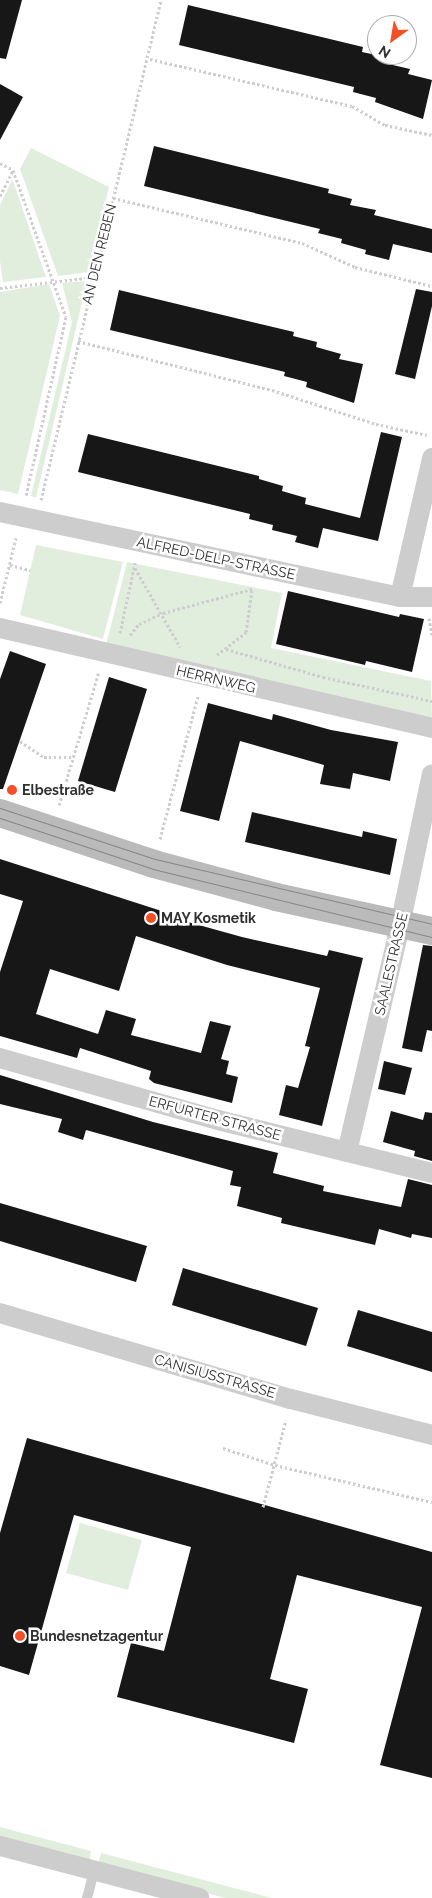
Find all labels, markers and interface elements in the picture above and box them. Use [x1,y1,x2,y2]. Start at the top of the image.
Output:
north arrow [367,15,417,65]
text: N [376,42,393,61]
street label: AN DEN REBEN [78,202,120,306]
street label: ALFRED-DELP-STRASSE [135,533,297,583]
street label: HERRNWEG [175,662,257,696]
place label: Elbestraße [22,782,94,798]
marker: Elbestraße [6,784,18,796]
place label: MAY Kosmetik [161,910,256,926]
street label: SAALESTRASSE [371,911,411,1017]
marker: MAY Kosmetik [145,912,157,924]
street label: ERFURTER STRASSE [147,1092,283,1144]
street label: CANISIUSSTRASSE [153,1351,277,1401]
place label: Bundesnetzagentur [30,1628,163,1644]
marker: Bundesnetzagentur [14,1630,26,1642]

